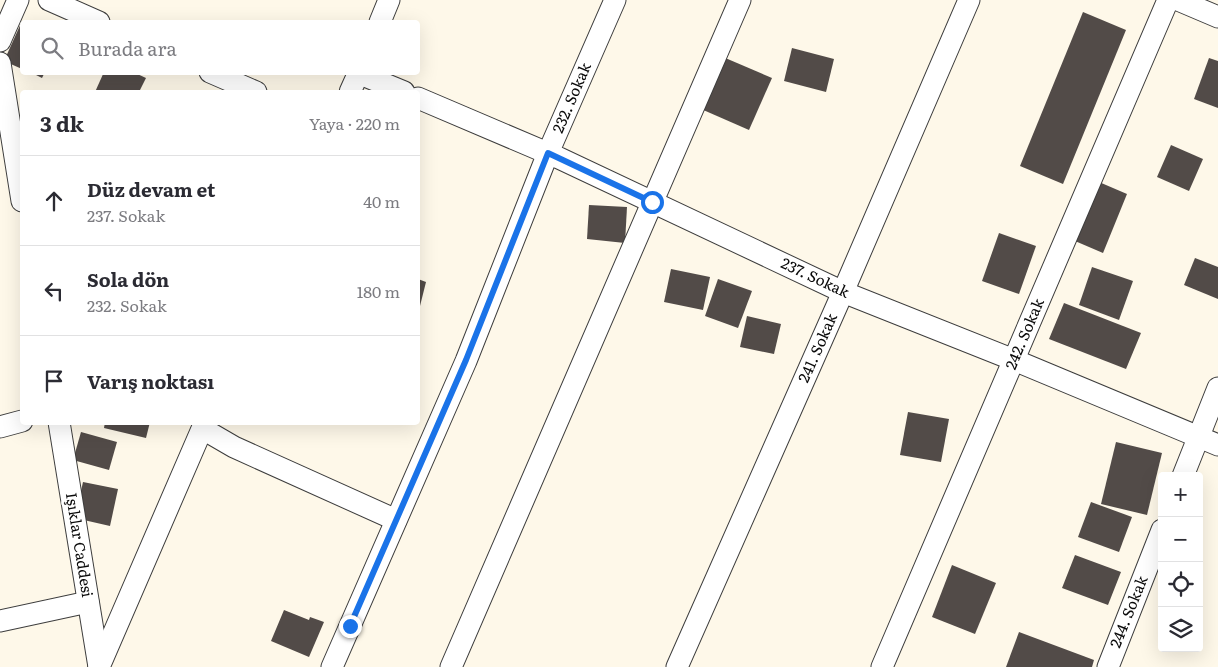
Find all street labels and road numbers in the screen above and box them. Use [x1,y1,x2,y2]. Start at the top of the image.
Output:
street label: 232. Sokak [545,58,596,136]
street label: 237. Sokak [778,251,854,303]
street label: 242. Sokak [998,293,1049,373]
street label: 241. Sokak [791,308,843,386]
street label: Işıklar Caddesi [61,491,100,599]
street label: 244. Sokak [1103,571,1153,651]

